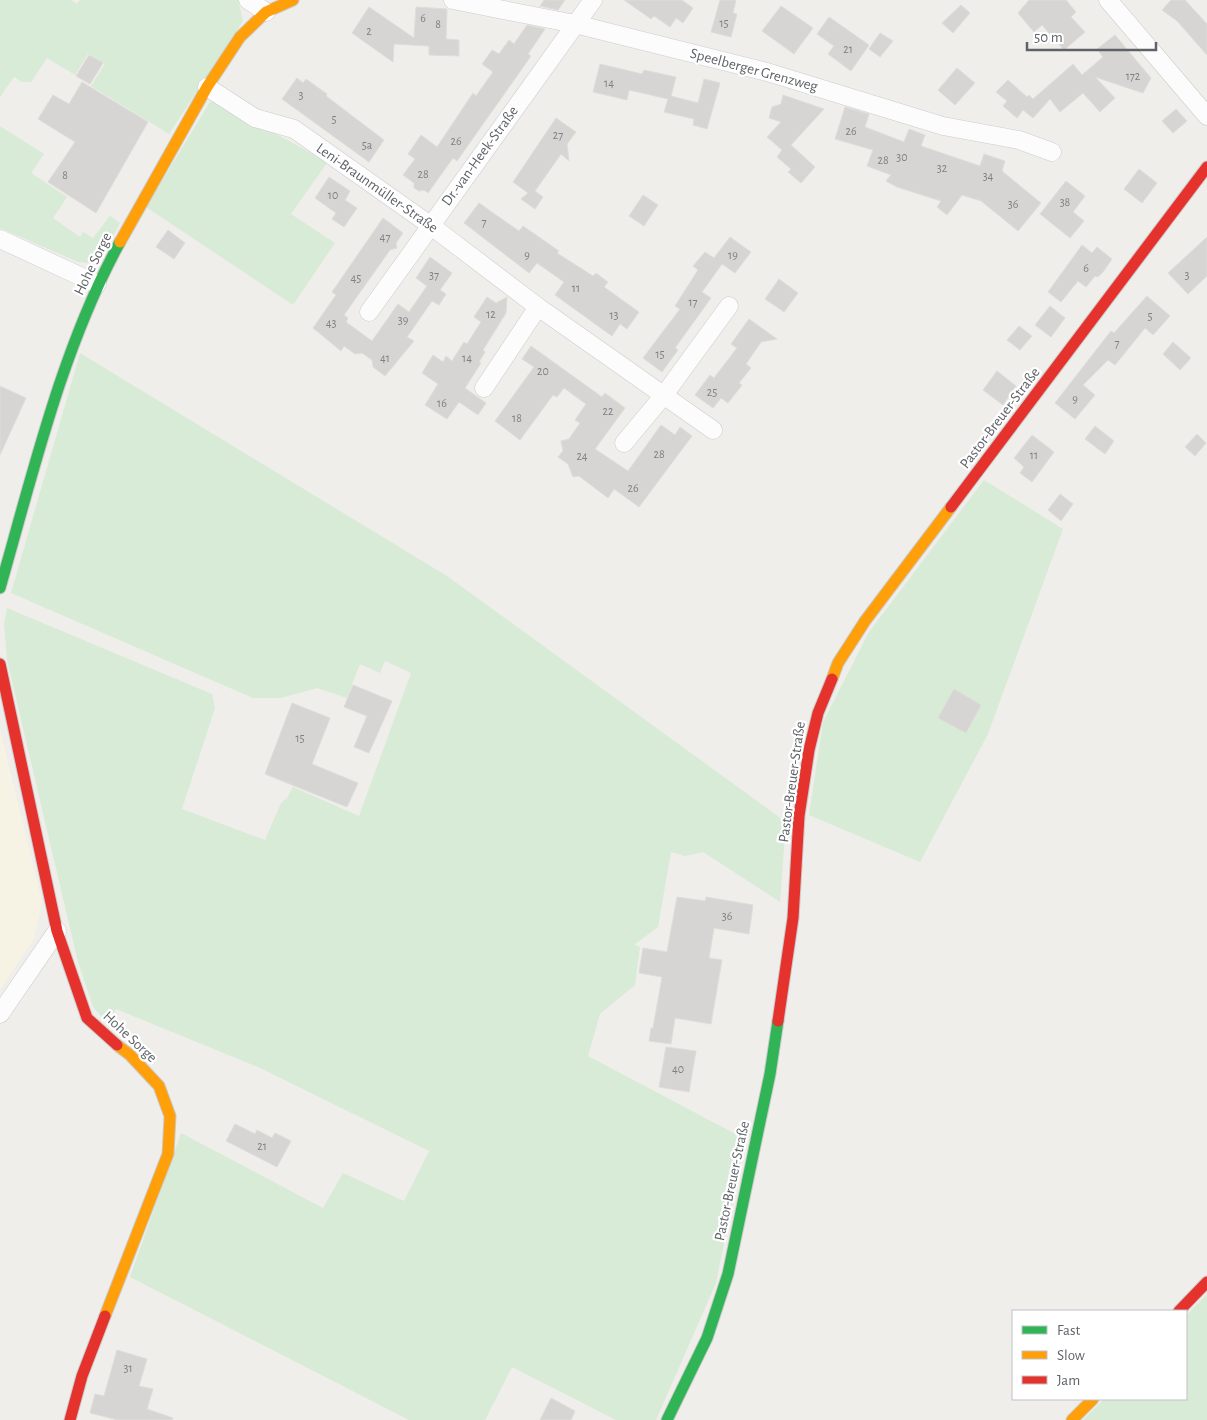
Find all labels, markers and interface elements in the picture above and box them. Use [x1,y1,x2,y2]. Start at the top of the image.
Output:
house number: 6 [420,12,426,24]
house number: 15 [719,17,729,29]
house number: 8 [435,18,441,30]
scale bar [1027,20,1156,52]
house number: 2 [366,25,372,37]
text: 50 m [1034,30,1063,45]
house number: 21 [843,43,853,55]
street label: Speelberger Grenzweg [688,46,820,94]
house number: 172 [1126,70,1141,82]
house number: 14 [604,77,614,89]
house number: 3 [299,89,304,101]
street label: Dr.-van-Heek-Straße [439,103,521,209]
house number: 5 [331,113,337,125]
house number: 26 [845,125,857,137]
house number: 27 [553,129,563,141]
house number: 26 [450,135,462,147]
house number: 5a [362,139,373,151]
street label: Leni-Braunmüller-Straße [313,140,441,236]
house number: 30 [896,151,908,163]
house number: 28 [877,154,889,166]
house number: 32 [937,162,948,174]
house number: 28 [417,168,429,180]
house number: 8 [62,169,68,181]
house number: 34 [983,170,994,182]
house number: 10 [328,189,338,201]
house number: 38 [1060,196,1071,208]
house number: 36 [1008,198,1019,210]
house number: 7 [481,216,487,228]
street label: Hohe Sorge [71,230,115,298]
house number: 47 [380,231,390,243]
house number: 9 [524,249,530,261]
house number: 19 [728,249,738,261]
house number: 6 [1083,262,1089,274]
house number: 37 [429,269,439,281]
house number: 3 [1185,269,1190,281]
house number: 45 [351,272,361,284]
house number: 11 [572,282,580,294]
house number: 17 [688,296,698,308]
house number: 12 [486,308,496,320]
house number: 13 [609,309,619,321]
house number: 5 [1147,310,1153,322]
house number: 39 [398,314,409,326]
house number: 43 [326,317,336,329]
house number: 7 [1114,337,1120,349]
house number: 15 [655,348,665,360]
house number: 41 [380,352,390,364]
house number: 14 [462,352,472,364]
house number: 20 [537,365,549,377]
street label: Pastor-Breuer-Straße [957,365,1043,471]
house number: 25 [707,386,717,398]
house number: 9 [1072,393,1078,405]
house number: 16 [437,397,447,409]
house number: 22 [603,405,614,417]
house number: 18 [512,412,522,424]
house number: 28 [653,448,665,460]
house number: 11 [1030,449,1038,461]
house number: 24 [576,450,588,462]
house number: 26 [627,482,639,494]
street label: Pastor-Breuer-Straße [776,720,808,843]
house number: 15 [295,732,305,744]
house number: 36 [722,910,733,922]
street label: Hohe Sorge [100,1008,160,1066]
house number: 40 [672,1063,684,1075]
street label: Pastor-Breuer-Straße [712,1120,752,1242]
house number: 21 [257,1140,267,1152]
legend [1012,1310,1187,1400]
text: Fast [1057,1323,1081,1338]
text: Slow [1057,1348,1085,1363]
house number: 31 [123,1362,133,1374]
text: Jam [1057,1373,1080,1388]

